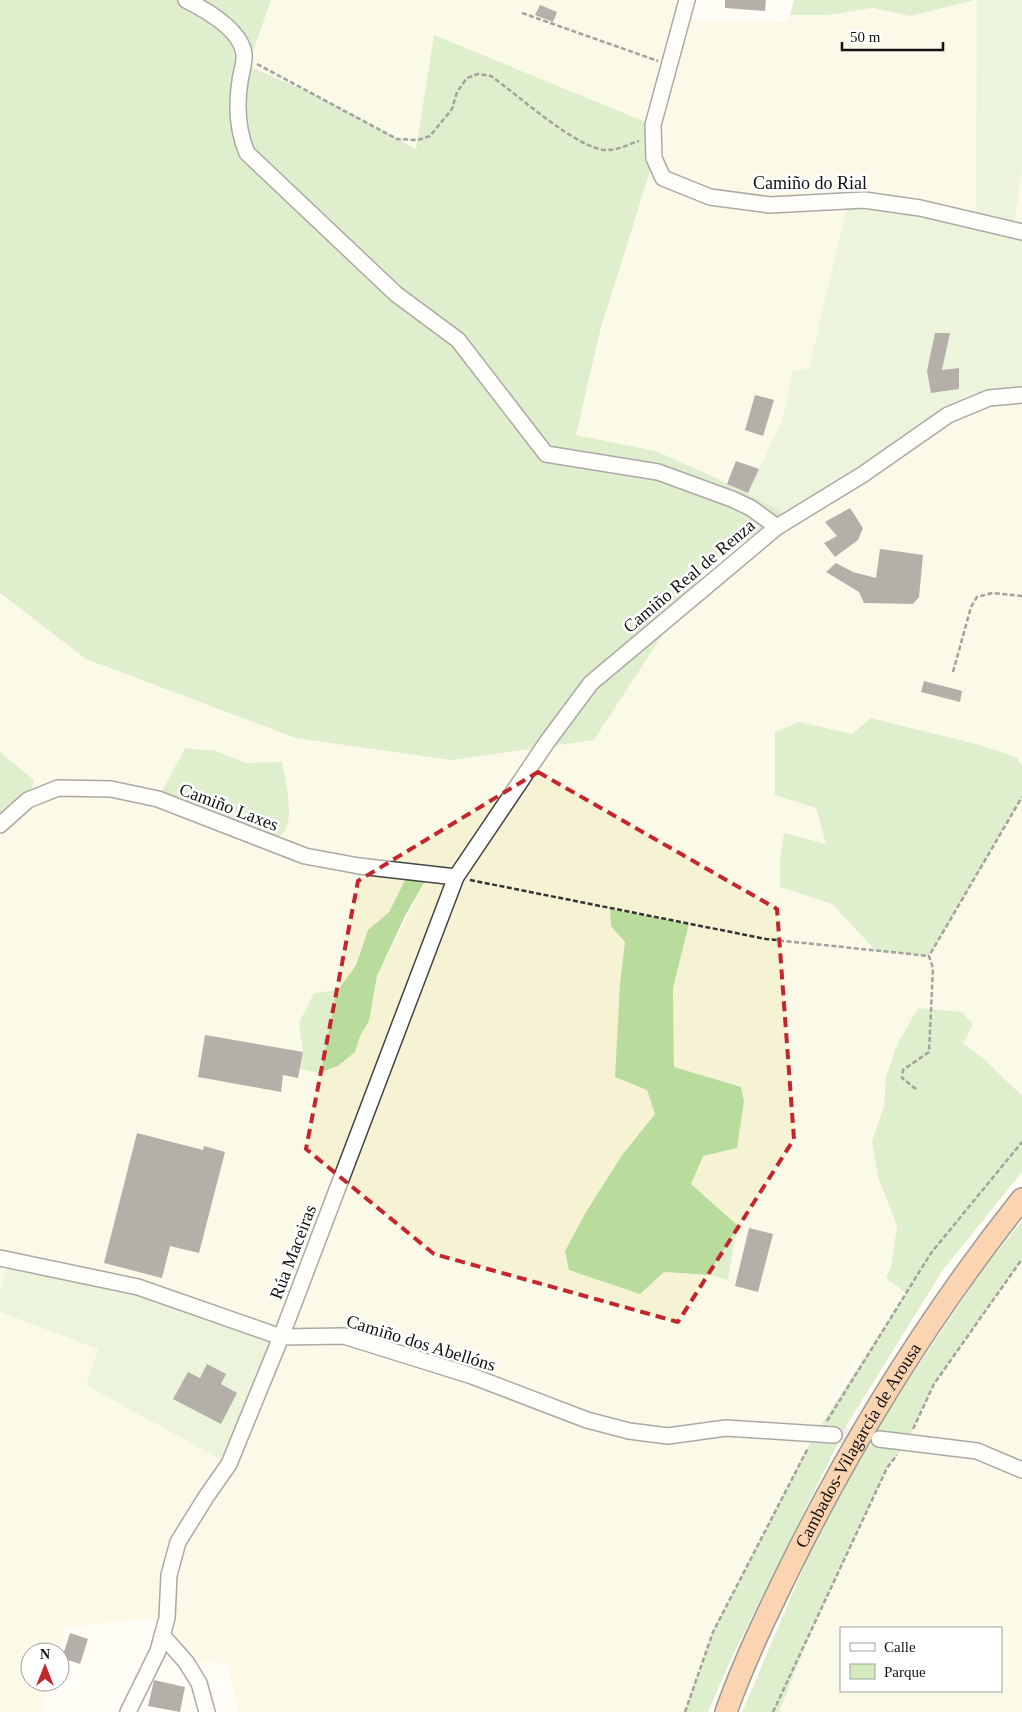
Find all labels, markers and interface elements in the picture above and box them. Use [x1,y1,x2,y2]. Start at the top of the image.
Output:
scale bar [842,20,943,52]
text: 50 m [850,29,881,45]
street label: Camiño do Rial [753,173,867,193]
street label: Camiño Real de Renza [619,515,759,637]
street label: Camiño Laxes [177,779,281,835]
street label: Rúa Maceiras [266,1202,320,1302]
street label: Camiño dos Abellóns [344,1311,498,1375]
street label: Cambados-Vilagarcía de Arousa [791,1339,925,1551]
legend [840,1627,1002,1692]
text: Calle [884,1639,916,1655]
north arrow [20,1642,70,1692]
text: N [40,1647,50,1662]
text: Parque [884,1664,926,1680]

